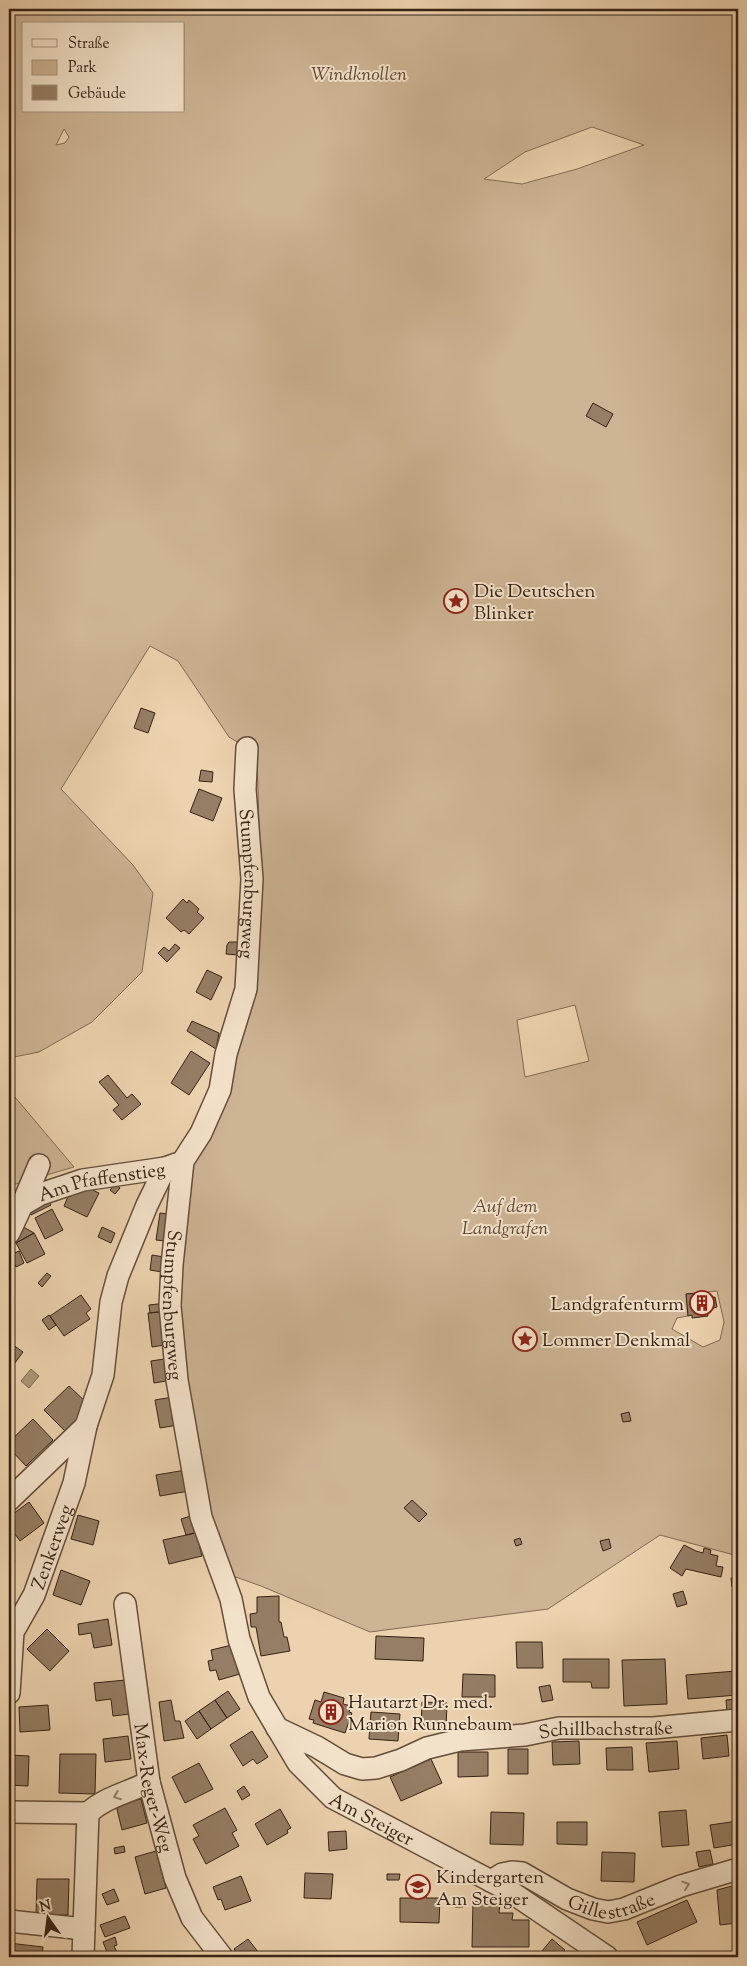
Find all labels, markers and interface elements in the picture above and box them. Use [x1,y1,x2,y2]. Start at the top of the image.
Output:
legend [22,22,185,112]
text: Straße [68,34,110,55]
text: Park [68,58,97,79]
park label: Windknollen [311,62,407,89]
text: Gebäude [68,84,126,105]
place label: Die Deutschen Blinker [474,579,596,628]
place icon: Die Deutschen Blinker [443,588,469,614]
street label: Stumpfenburgweg [231,808,263,959]
street label: Am Pfaffenstieg [35,1157,167,1210]
park label: Auf dem Landgrafen [462,1194,548,1243]
street label: Stumpfenburgweg [154,1228,188,1382]
building icon: Landgrafenturm [689,1290,715,1316]
place label: Landgrafenturm [551,1292,684,1319]
place icon: Lommer Denkmal [512,1326,538,1352]
place label: Lommer Denkmal [542,1328,690,1355]
street label: Zenkerweg [26,1501,81,1594]
place label: Hautarzt Dr. med. Marion Runnebaum [348,1690,513,1739]
building icon: Hautarzt Dr. med. Marion Runnebaum [318,1699,344,1725]
street label: Schillbachstraße [536,1715,674,1748]
street label: Max-Reger-Weg [125,1722,179,1856]
street label: Am Steiger [324,1787,418,1854]
one-way arrow [114,1790,122,1800]
place label: Kindergarten Am Steiger [436,1865,544,1914]
school or university icon: Kindergarten Am Steiger [405,1874,431,1900]
one-way arrow [681,1881,690,1891]
street label: Gillestraße [563,1887,660,1928]
north arrow [22,1894,72,1944]
text: N [37,1896,53,1918]

